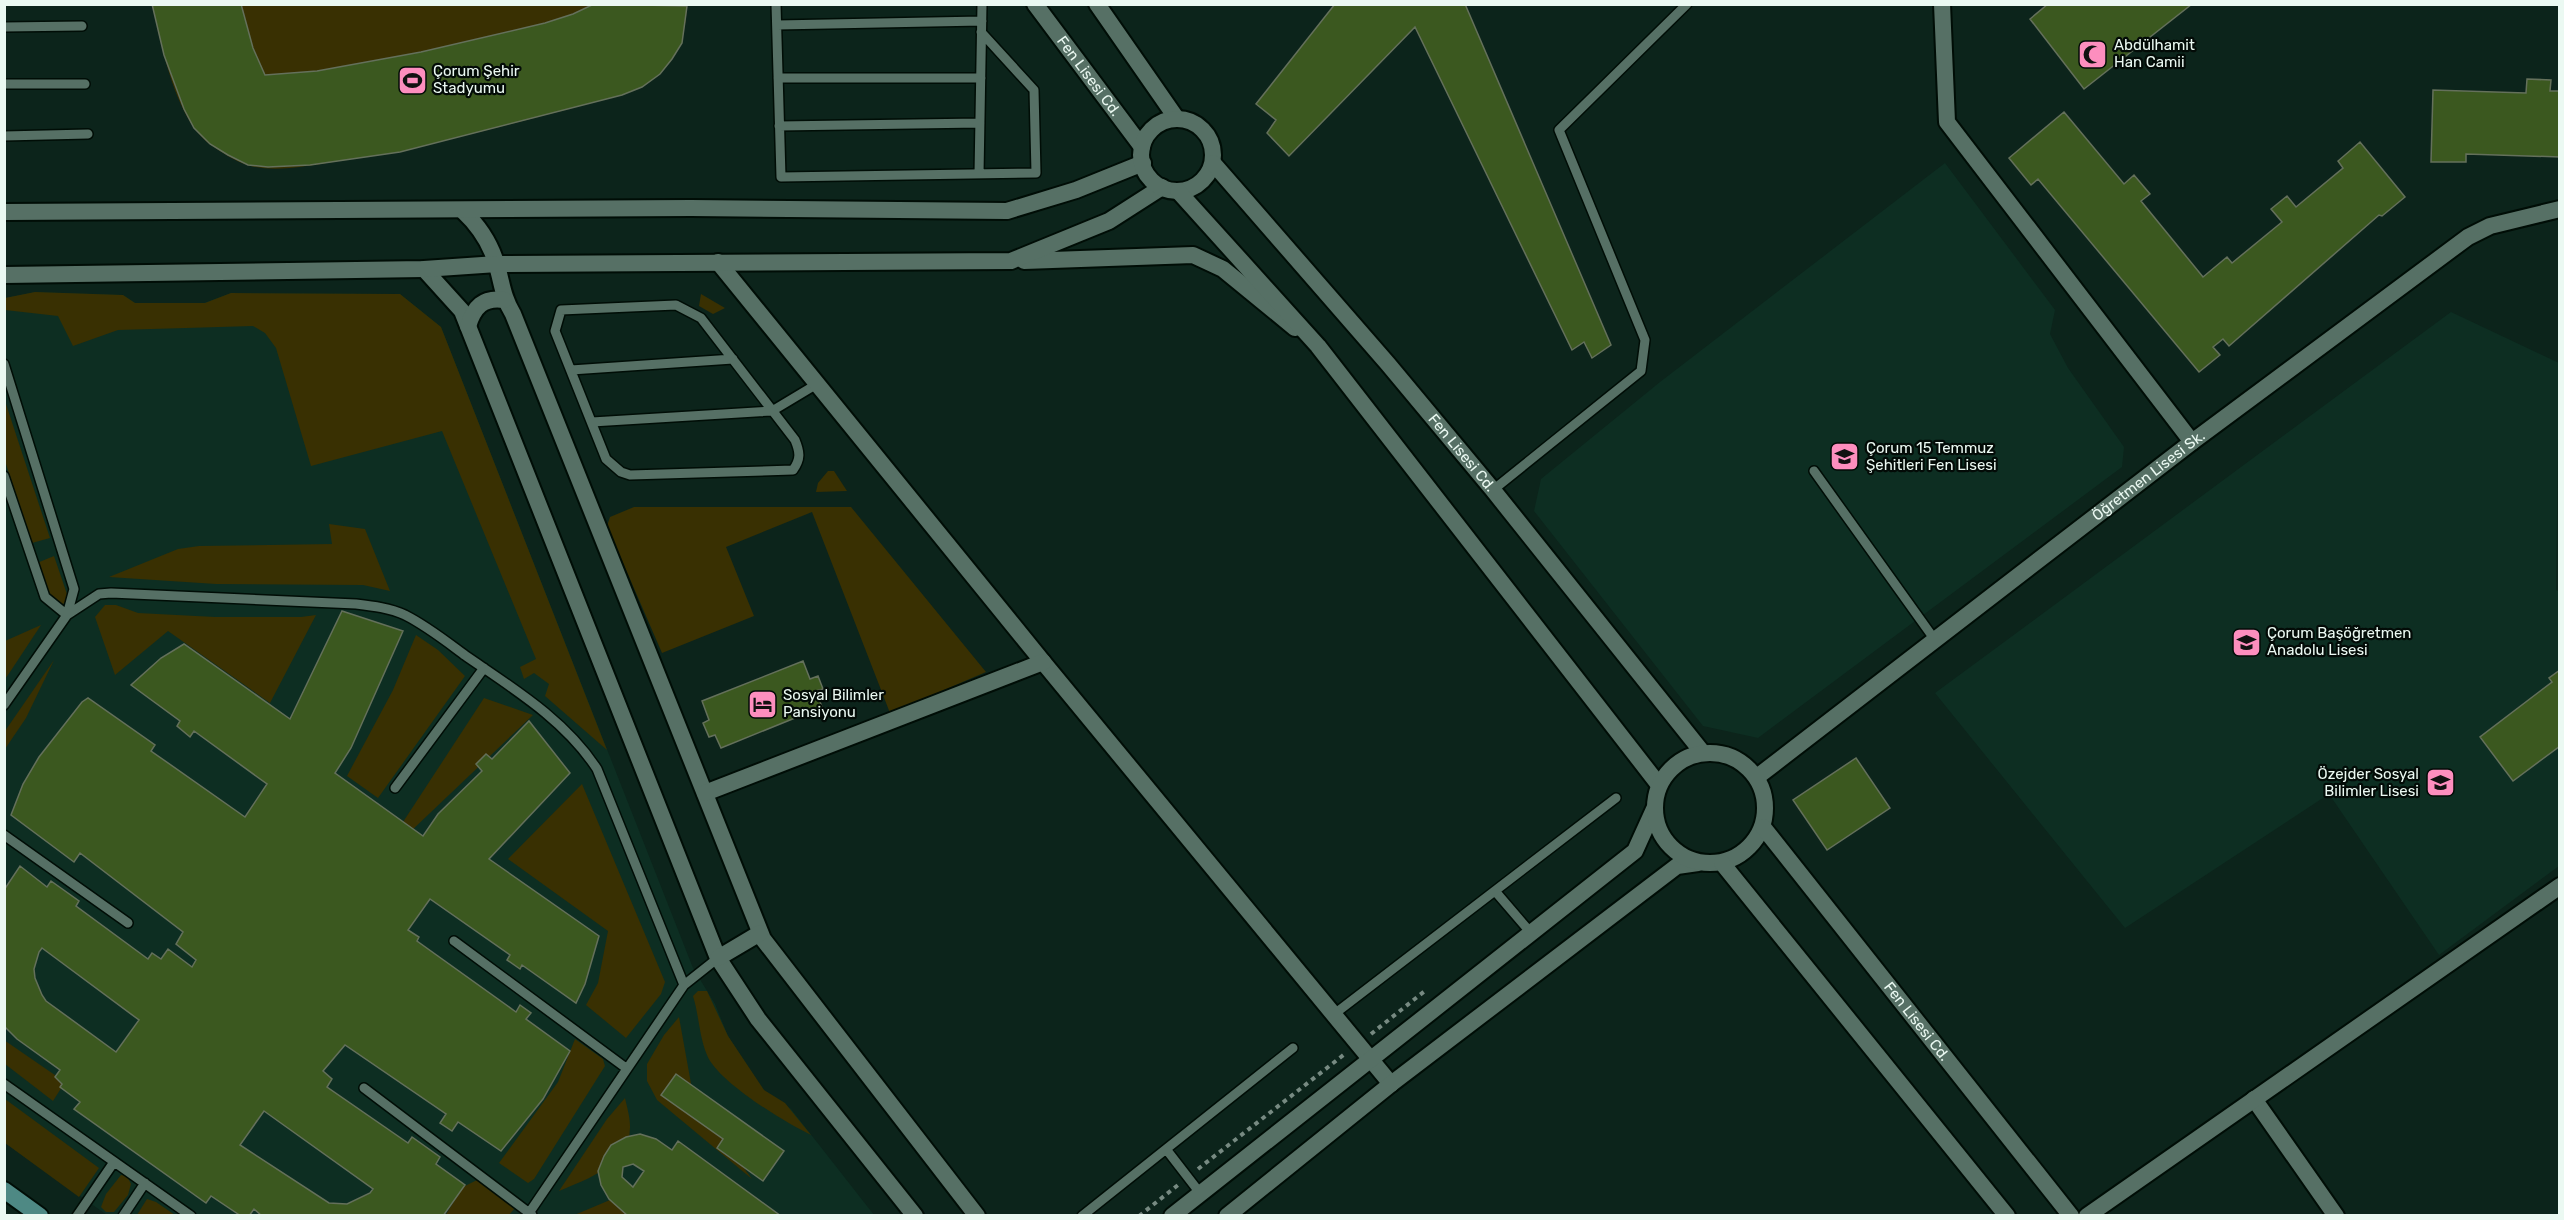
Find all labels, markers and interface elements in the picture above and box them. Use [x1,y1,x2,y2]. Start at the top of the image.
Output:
street label: Fen Lisesi Cd. [1053,32,1125,120]
place label: Abdülhamit Han Camii [2114,36,2195,71]
mosque icon: Abdülhamit Han Camii [2077,38,2109,70]
place label: Çorum Şehir Stadyumu [433,62,520,97]
sports icon: Çorum Şehir Stadyumu [396,64,428,96]
street label: Fen Lisesi Cd. [1424,410,1499,495]
street label: Öğretmen Lisesi Sk. [2088,427,2208,525]
place label: Çorum 15 Temmuz Şehitleri Fen Lisesi [1866,439,1997,474]
school or university icon: Çorum 15 Temmuz Şehitleri Fen Lisesi [1829,441,1861,473]
place label: Çorum Başöğretmen Anadolu Lisesi [2267,624,2411,659]
school or university icon: Çorum Başöğretmen Anadolu Lisesi [2230,626,2262,658]
place label: Sosyal Bilimler Pansiyonu [783,686,884,721]
hotel icon: Sosyal Bilimler Pansiyonu [746,688,778,720]
place label: Özejder Sosyal Bilimler Lisesi [2318,765,2419,800]
school or university icon: Özejder Sosyal Bilimler Lisesi [2424,767,2456,799]
street label: Fen Lisesi Cd. [1880,978,1954,1065]

